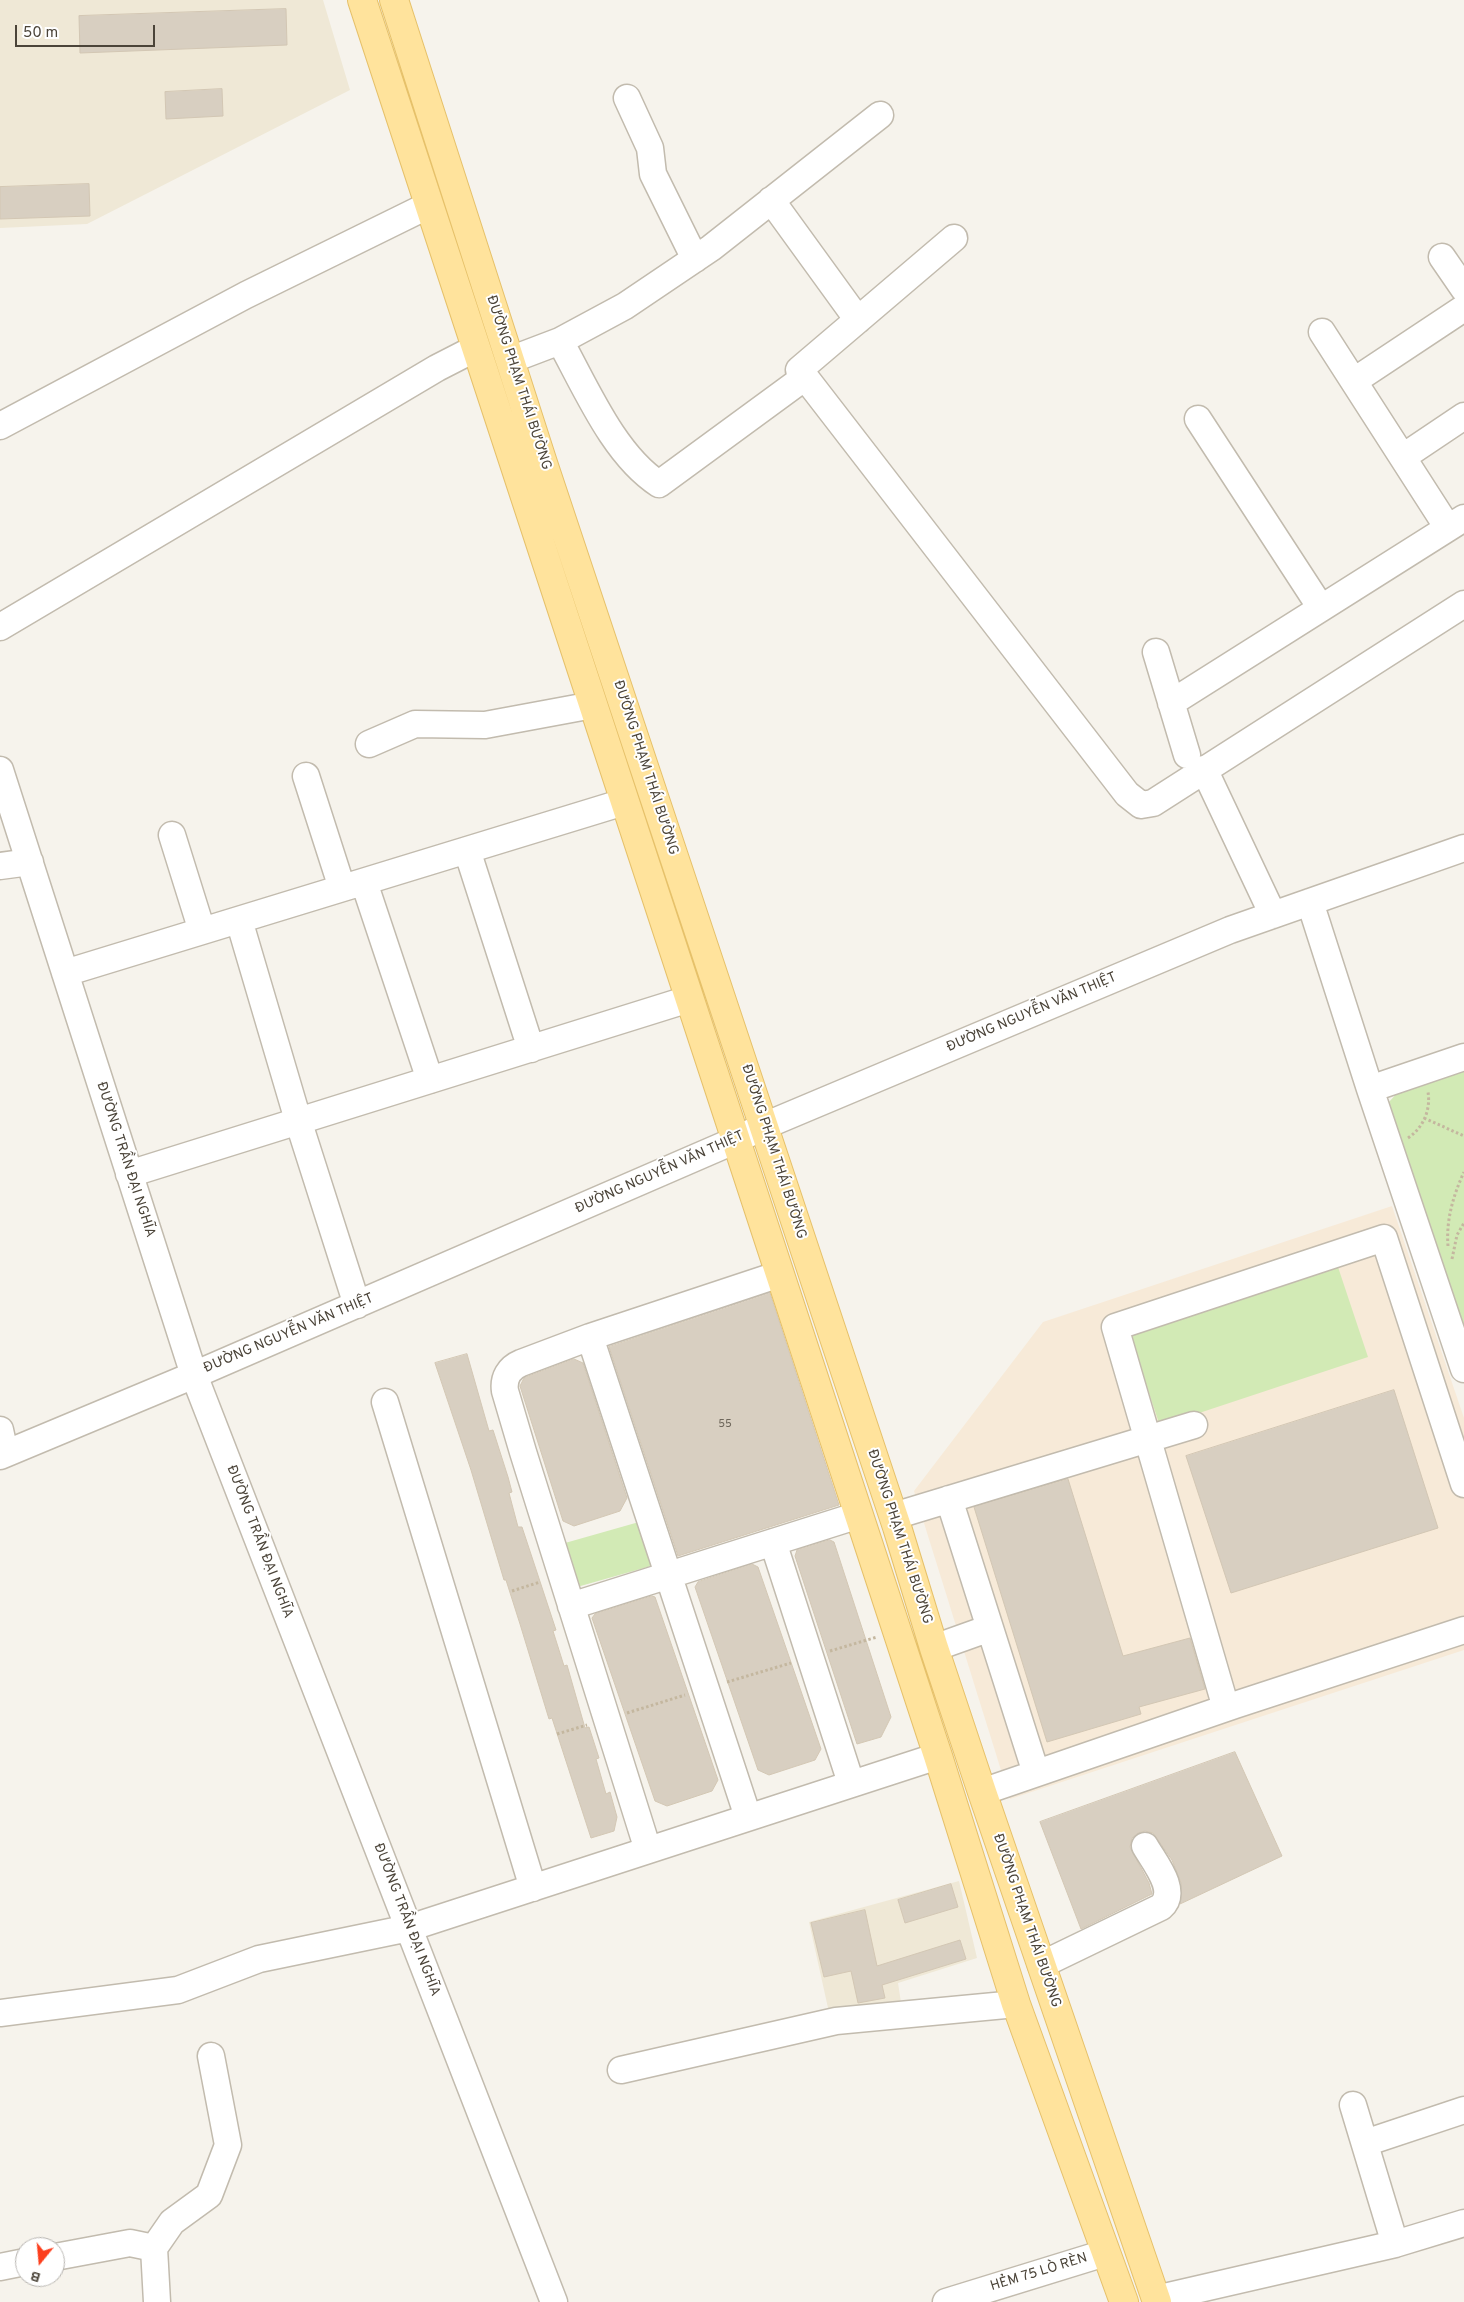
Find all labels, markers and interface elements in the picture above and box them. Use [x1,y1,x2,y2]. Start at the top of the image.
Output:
scale bar [18,15,158,47]
text: 50 m [23,24,58,43]
street label: ĐƯỜNG PHẠM THÁI BƯỜNG [482,294,554,472]
street label: ĐƯỜNG PHẠM THÁI BƯỜNG [609,679,681,857]
street label: ĐƯỜNG NGUYỄN VĂN THIỆT [944,970,1120,1056]
street label: ĐƯỜNG PHẠM THÁI BƯỜNG [737,1063,809,1241]
street label: ĐƯỜNG TRẦN ĐẠI NGHĨA [92,1080,158,1240]
street label: ĐƯỜNG NGUYỄN VĂN THIỆT [573,1128,747,1218]
street label: ĐƯỜNG NGUYỄN VĂN THIỆT [201,1291,377,1377]
house number: 55 [718,1418,732,1432]
street label: ĐƯỜNG PHẠM THÁI BƯỜNG [863,1448,935,1626]
street label: ĐƯỜNG TRẦN ĐẠI NGHĨA [222,1463,296,1621]
street label: ĐƯỜNG PHẠM THÁI BƯỜNG [988,1832,1064,2010]
street label: ĐƯỜNG TRẦN ĐẠI NGHĨA [369,1841,443,1999]
north arrow [15,2237,65,2287]
street label: HẺM 75 LÒ RÈN [988,2250,1090,2296]
text: B [29,2266,43,2285]

